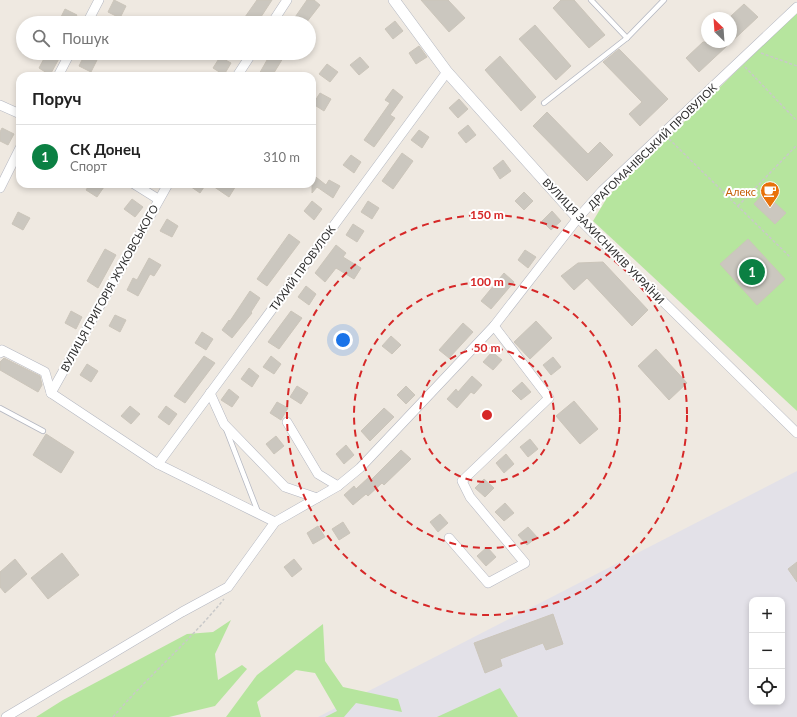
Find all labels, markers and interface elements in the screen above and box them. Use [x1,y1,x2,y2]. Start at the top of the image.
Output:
north arrow [701,12,737,48]
search box [16,16,316,60]
icon: search [30,27,52,49]
text: Пошук [62,29,109,47]
street label: ДРАГОМАНІВСЬКИЙ ПРОВУЛОК [585,80,720,211]
text: Поруч [32,88,82,109]
text: СК Донец [70,140,140,158]
text: 1 [41,149,49,165]
text: 310 m [263,149,300,165]
text: Спорт [70,158,107,174]
street label: ВУЛИЦЯ ЗАХИСНИКІВ УКРАЇНИ [540,175,668,307]
cafe icon: Алекс [759,180,781,208]
place label: Алекс [726,185,756,198]
street label: ВУЛИЦЯ ГРИГОРІЯ ЖУКОВСЬКОГО [58,202,161,374]
text: 150 m [470,207,504,222]
street label: ТИХИЙ ПРОВУЛОК [267,222,338,313]
pin: 1 [739,257,765,287]
text: 100 m [470,274,504,289]
your location [333,330,353,350]
text: 50 m [474,340,500,355]
centre of rings [480,408,494,422]
map controls [749,597,785,705]
button: + [749,597,785,633]
button: − [749,633,785,669]
button: locate [749,669,785,705]

